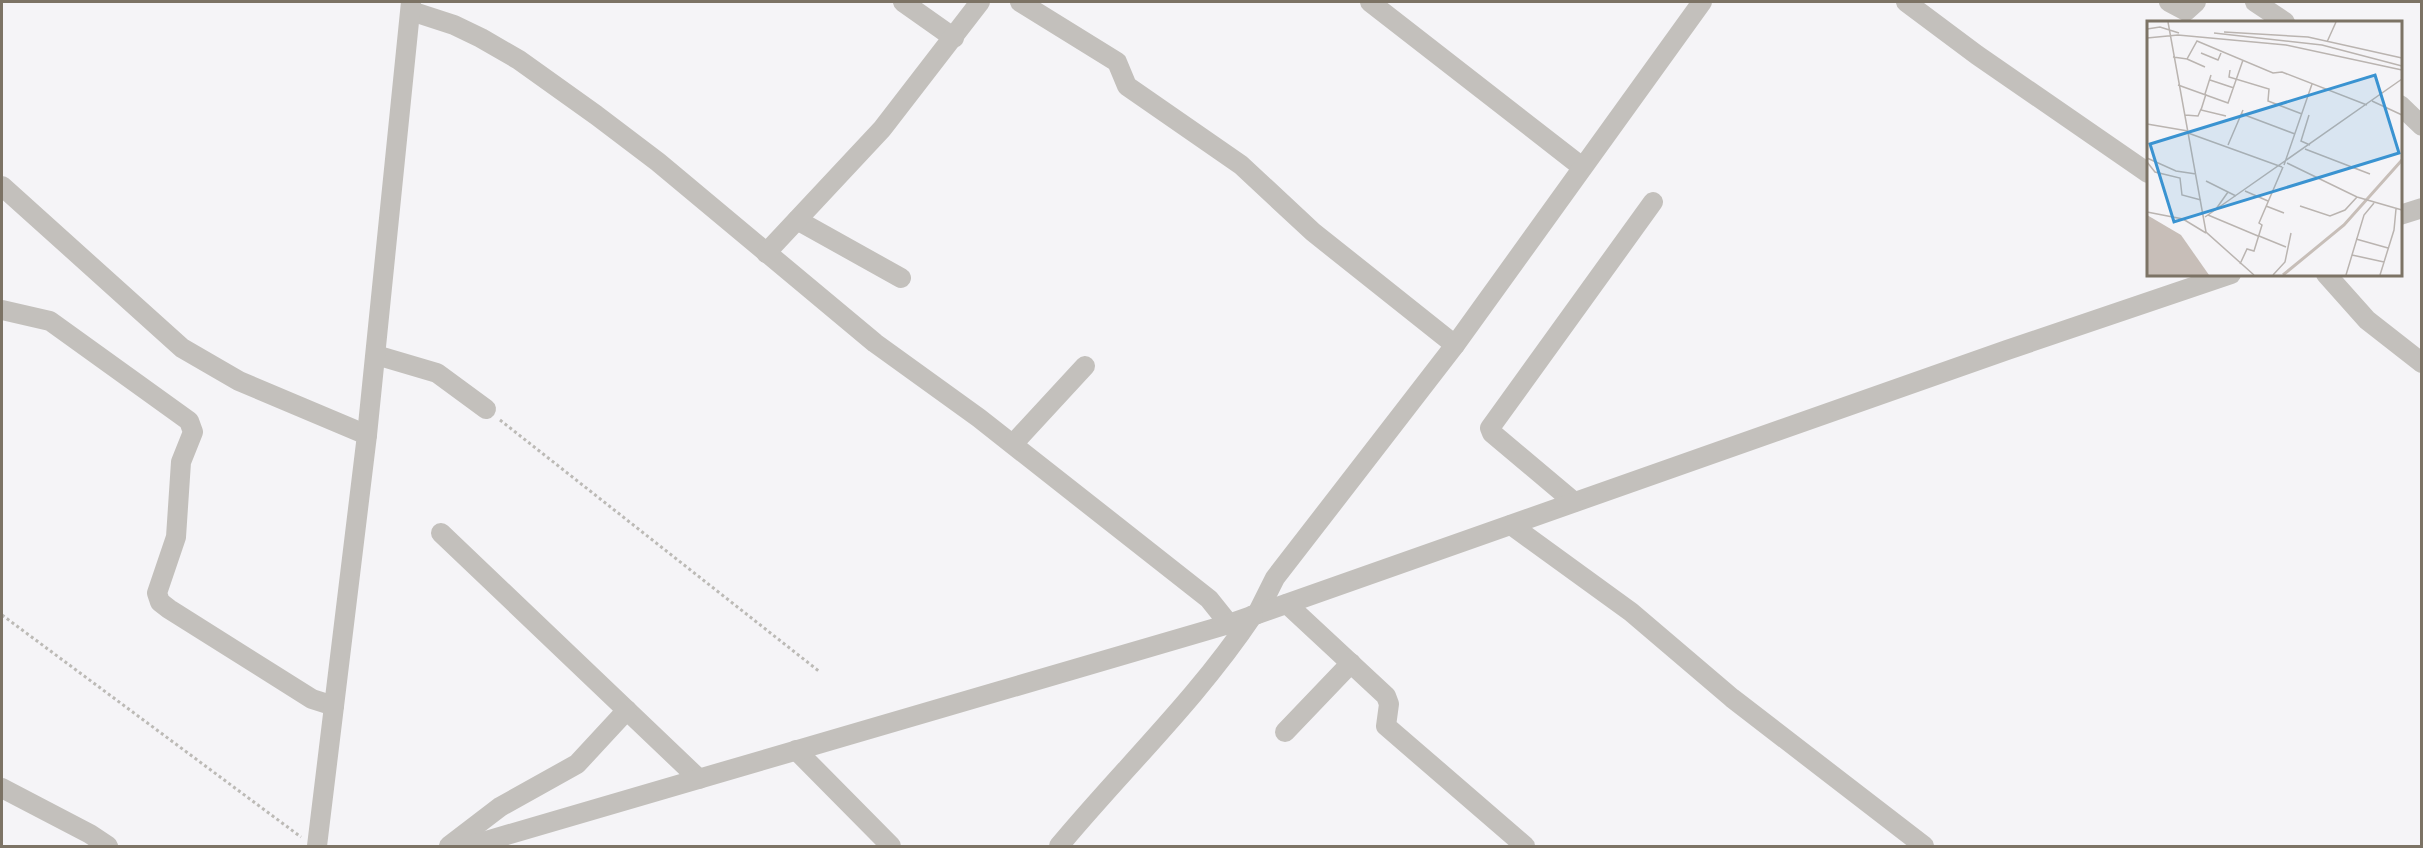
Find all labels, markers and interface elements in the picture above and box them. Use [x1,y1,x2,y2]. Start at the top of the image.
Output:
inset map [2147,21,2402,276]

